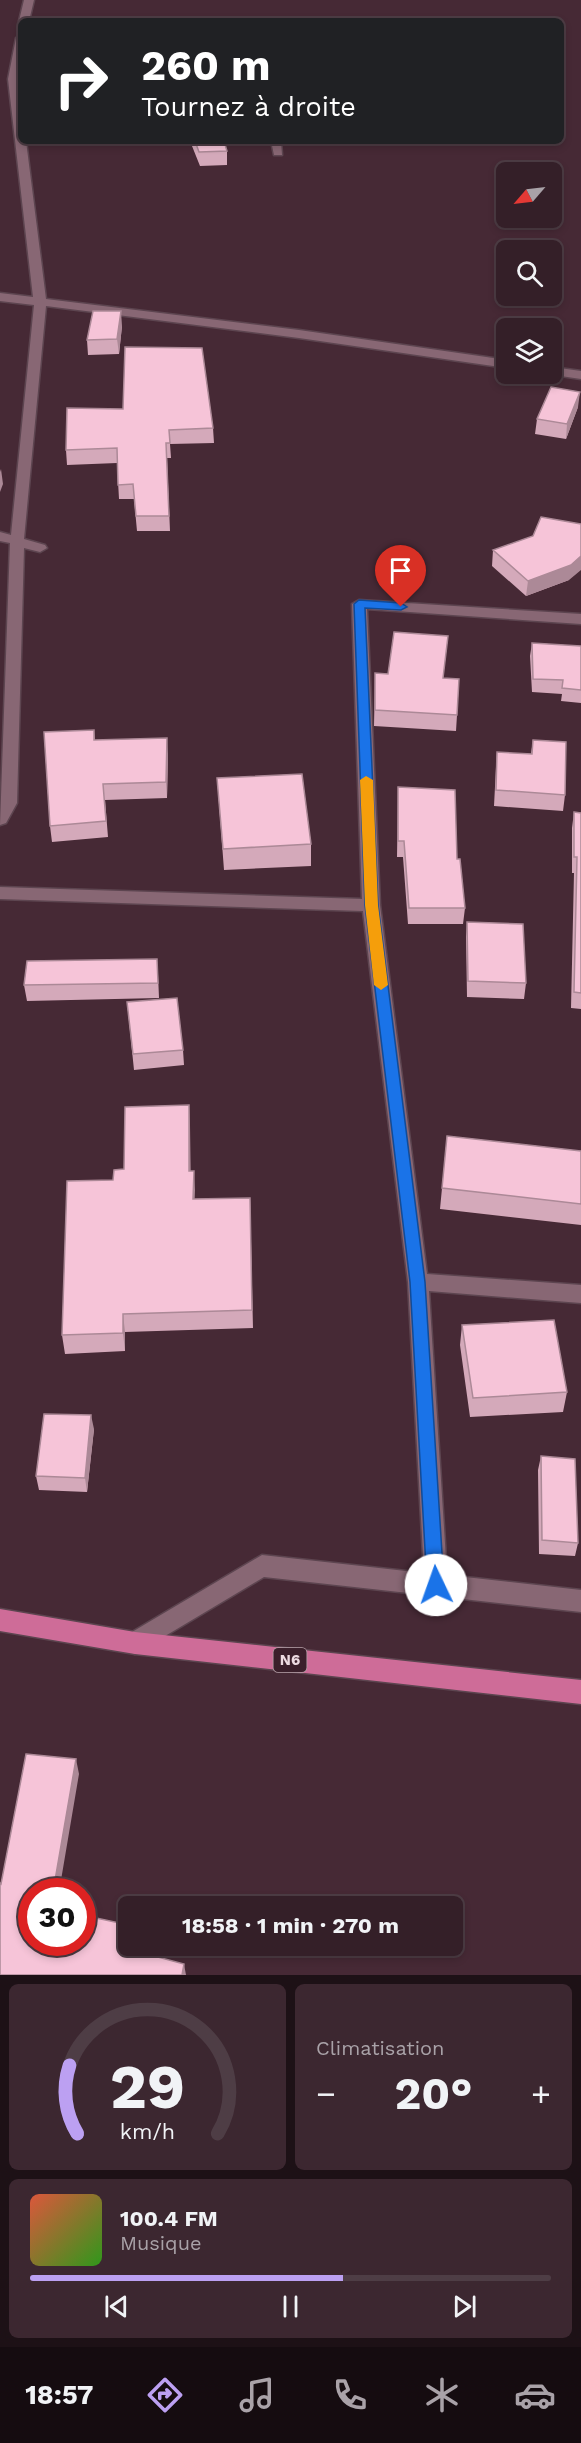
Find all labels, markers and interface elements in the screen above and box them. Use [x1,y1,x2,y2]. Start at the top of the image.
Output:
text: 260 m [141,41,271,90]
icon: right [42,42,120,120]
text: Tournez à droite [141,91,356,123]
north arrow [496,162,562,228]
map controls [496,162,562,384]
button: search [496,240,562,306]
button: layers [496,318,562,384]
pin [375,545,426,607]
icon: arrive [384,554,417,587]
position arrow [404,1553,468,1617]
road number: N6 [274,1648,306,1672]
speed limit sign: 30 [18,1878,96,1956]
text: 18:58 · 1 min · 270 m [182,1913,399,1938]
text: Climatisation [316,2036,444,2060]
text: 29 [110,2050,185,2123]
text: 20° [394,2067,473,2120]
text: − [316,2074,336,2113]
text: + [531,2074,551,2113]
text: km/h [120,2119,175,2144]
text: 100.4 FM [120,2206,218,2231]
text: Musique [120,2231,202,2255]
icon: previous [100,2290,133,2323]
icon: pause [274,2290,307,2323]
icon: next [448,2290,481,2323]
icon: directions [144,2374,186,2416]
icon: music [236,2374,278,2416]
icon: phone [329,2374,371,2416]
icon: climate [421,2374,463,2416]
icon: car [514,2374,556,2416]
text: 18:57 [25,2379,93,2411]

